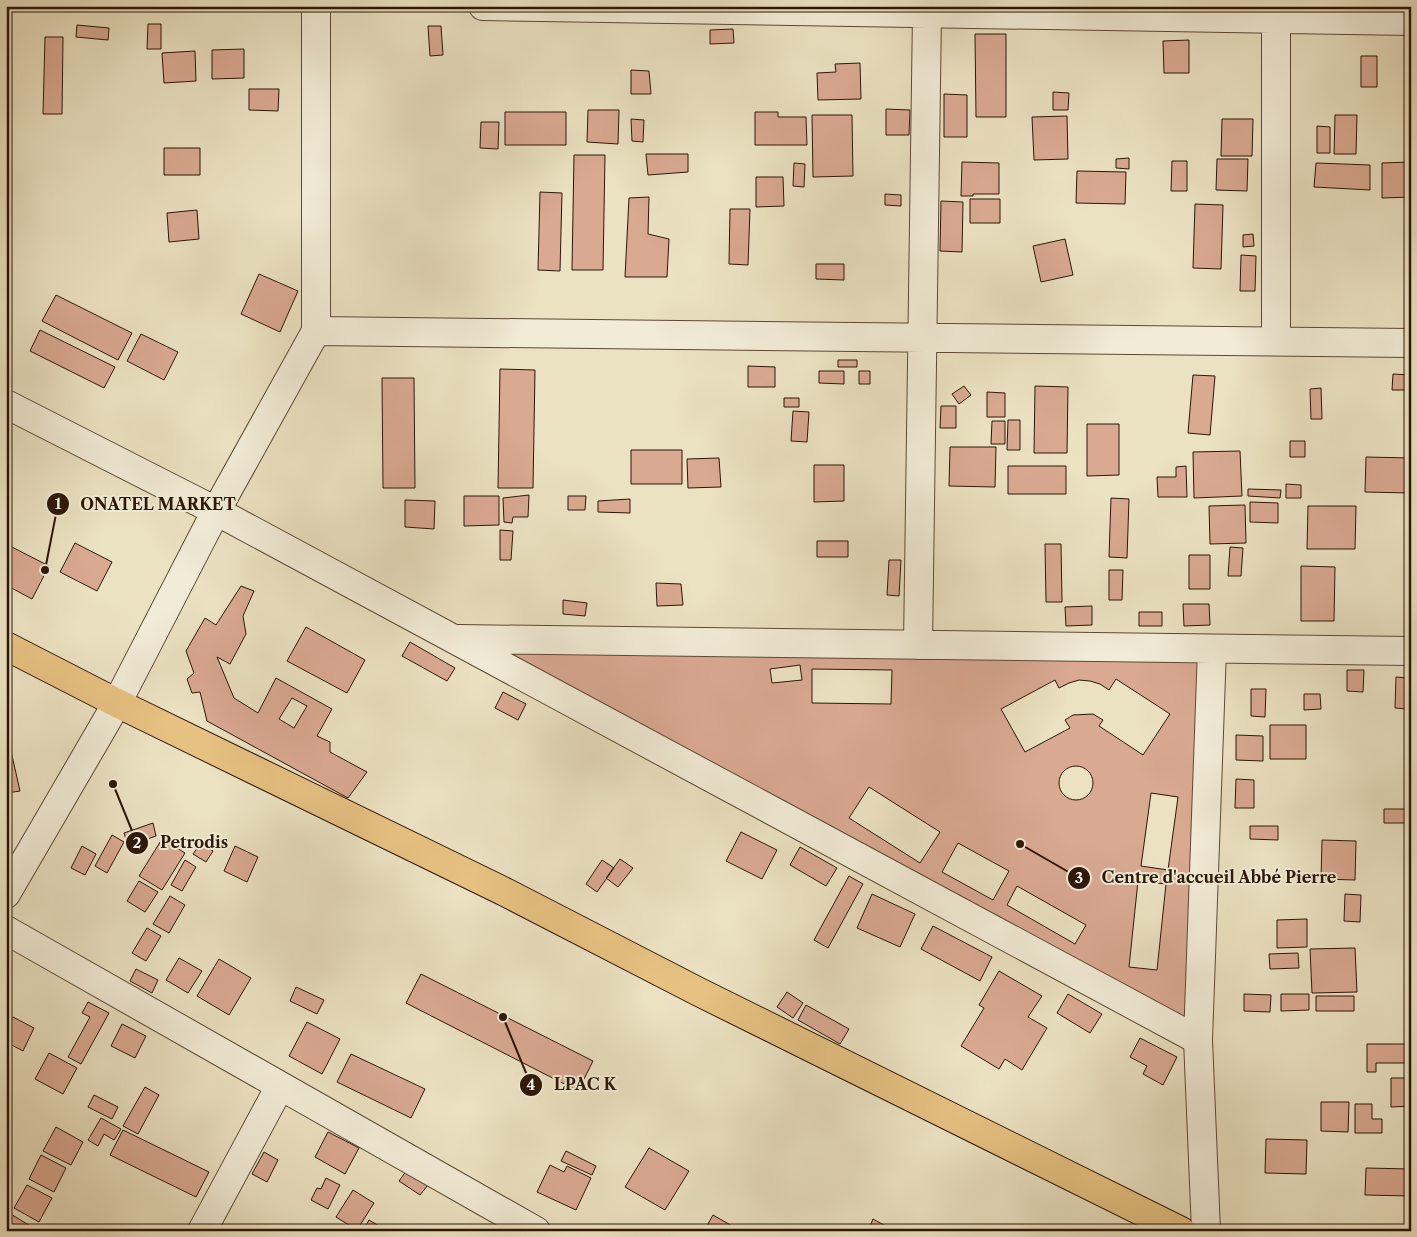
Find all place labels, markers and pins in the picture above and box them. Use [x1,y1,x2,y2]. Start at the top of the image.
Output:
callout: ONATEL MARKET [45,489,246,520]
callout: Petrodis [125,827,238,858]
callout: Centre d'accueil Abbé Pierre [1067,862,1347,893]
callout: LPAC K [518,1069,626,1100]

